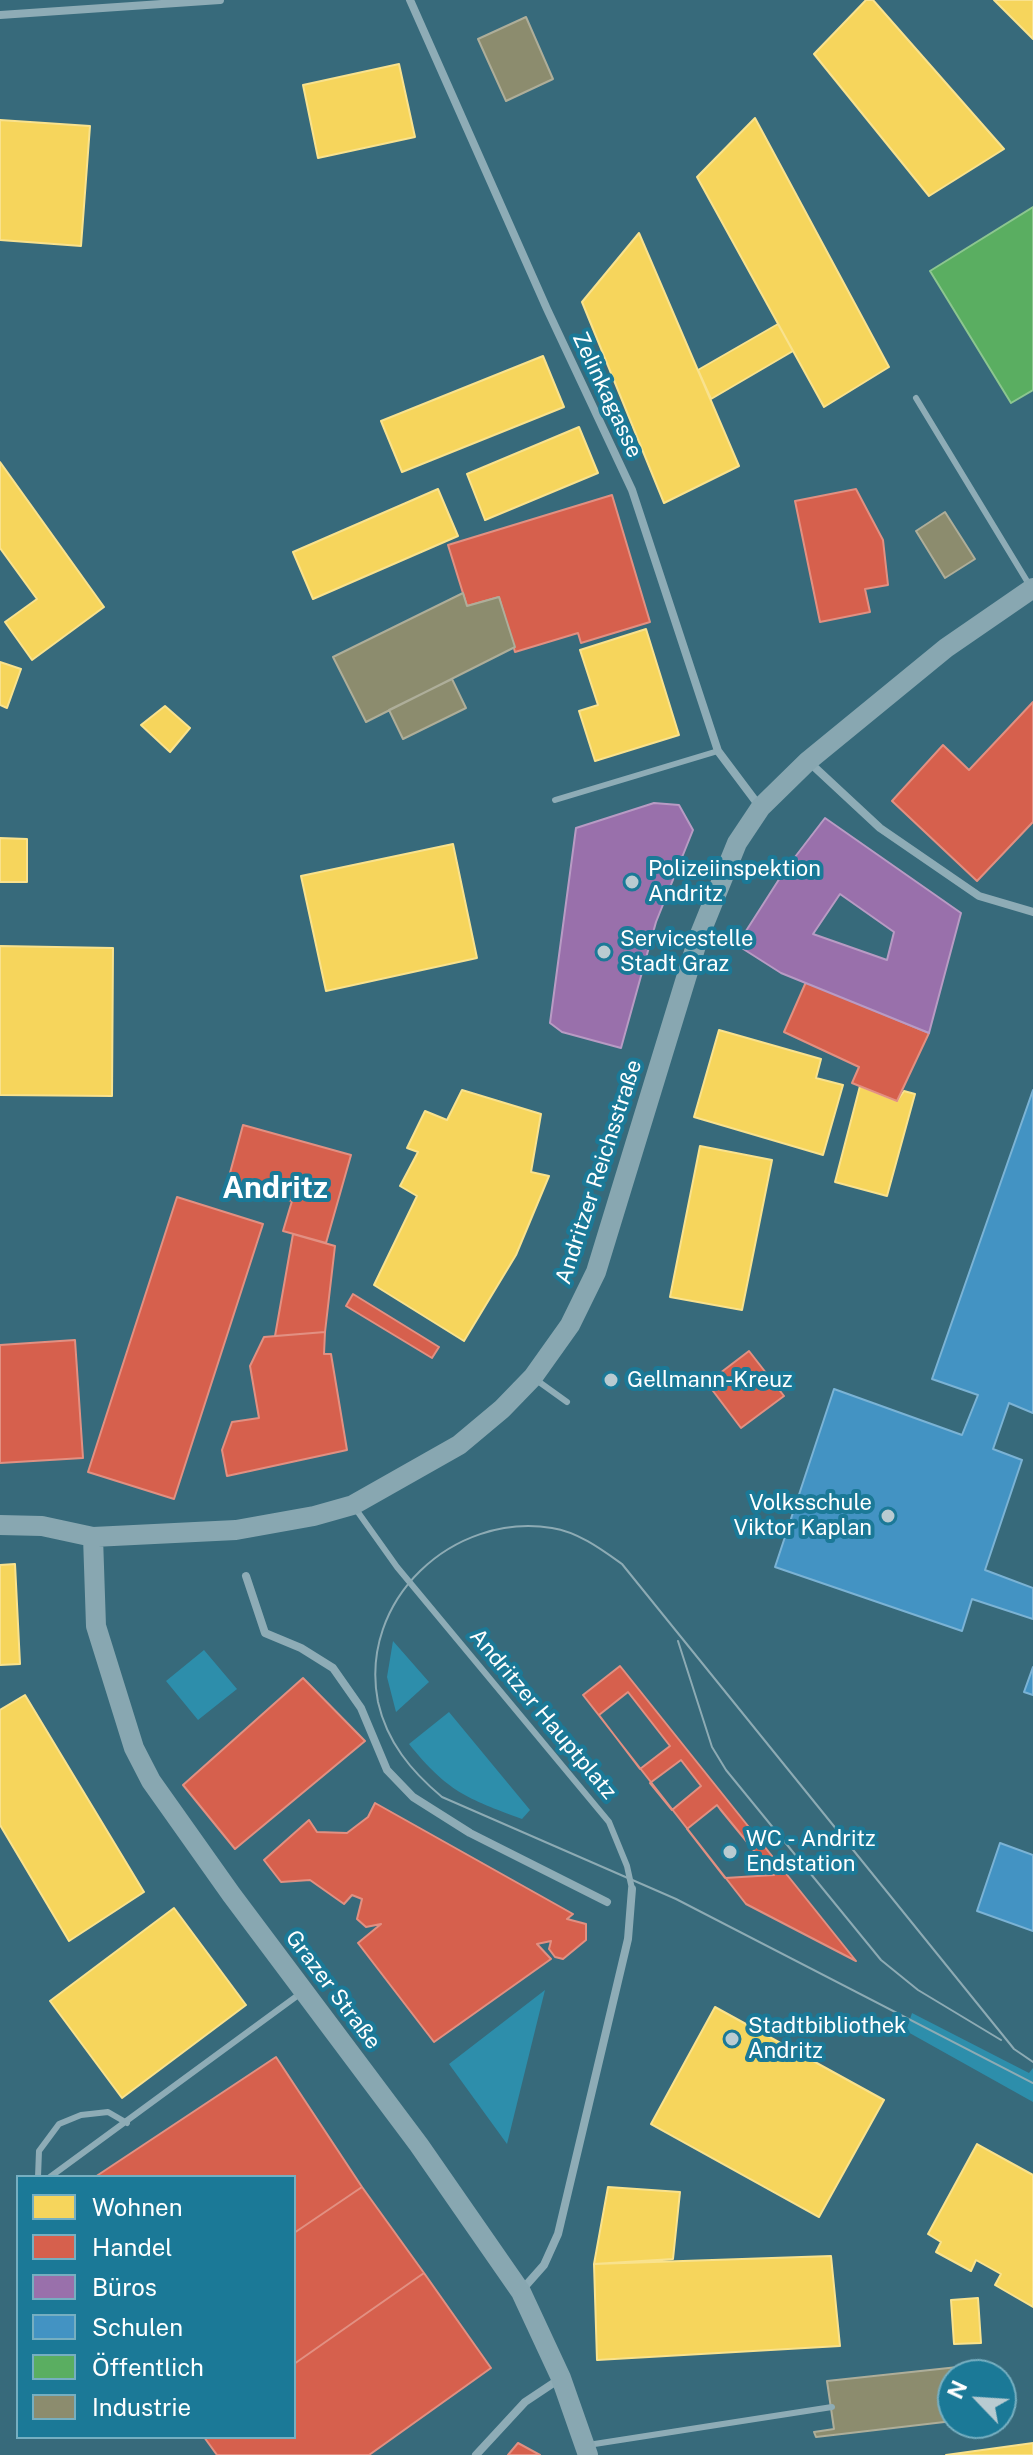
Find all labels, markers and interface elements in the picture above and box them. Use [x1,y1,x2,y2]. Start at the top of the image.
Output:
street label: Zelinkagasse [566,328,648,462]
place label: Polizeiinspektion Andritz [648,856,821,908]
marker: Polizeiinspektion Andritz [623,873,641,891]
place label: Servicestelle Stadt Graz [620,926,753,978]
marker: Servicestelle Stadt Graz [595,943,613,961]
street label: Andritzer Reichsstraße [550,1057,648,1287]
district label: Andritz [222,1171,328,1207]
place label: Gellmann-Kreuz [627,1367,793,1393]
marker: Gellmann-Kreuz [602,1371,620,1389]
place label: Volksschule Viktor Kaplan [733,1490,872,1542]
marker: Volksschule Viktor Kaplan [879,1507,897,1525]
street label: Andritzer Hauptplatz [464,1623,622,1805]
place label: WC - Andritz Endstation [746,1826,876,1878]
marker: WC - Andritz Endstation [721,1843,739,1861]
street label: Grazer Straße [280,1925,386,2055]
place label: Stadtbibliothek Andritz [748,2013,906,2064]
marker: Stadtbibliothek Andritz [723,2030,741,2048]
legend [16,2175,296,2439]
text: Wohnen [92,2193,183,2221]
text: Handel [92,2233,173,2261]
text: Büros [92,2273,157,2301]
text: Schulen [92,2313,183,2341]
text: Öffentlich [92,2353,204,2381]
north arrow [937,2359,1017,2439]
text: N [942,2376,972,2403]
text: Industrie [92,2393,191,2421]

